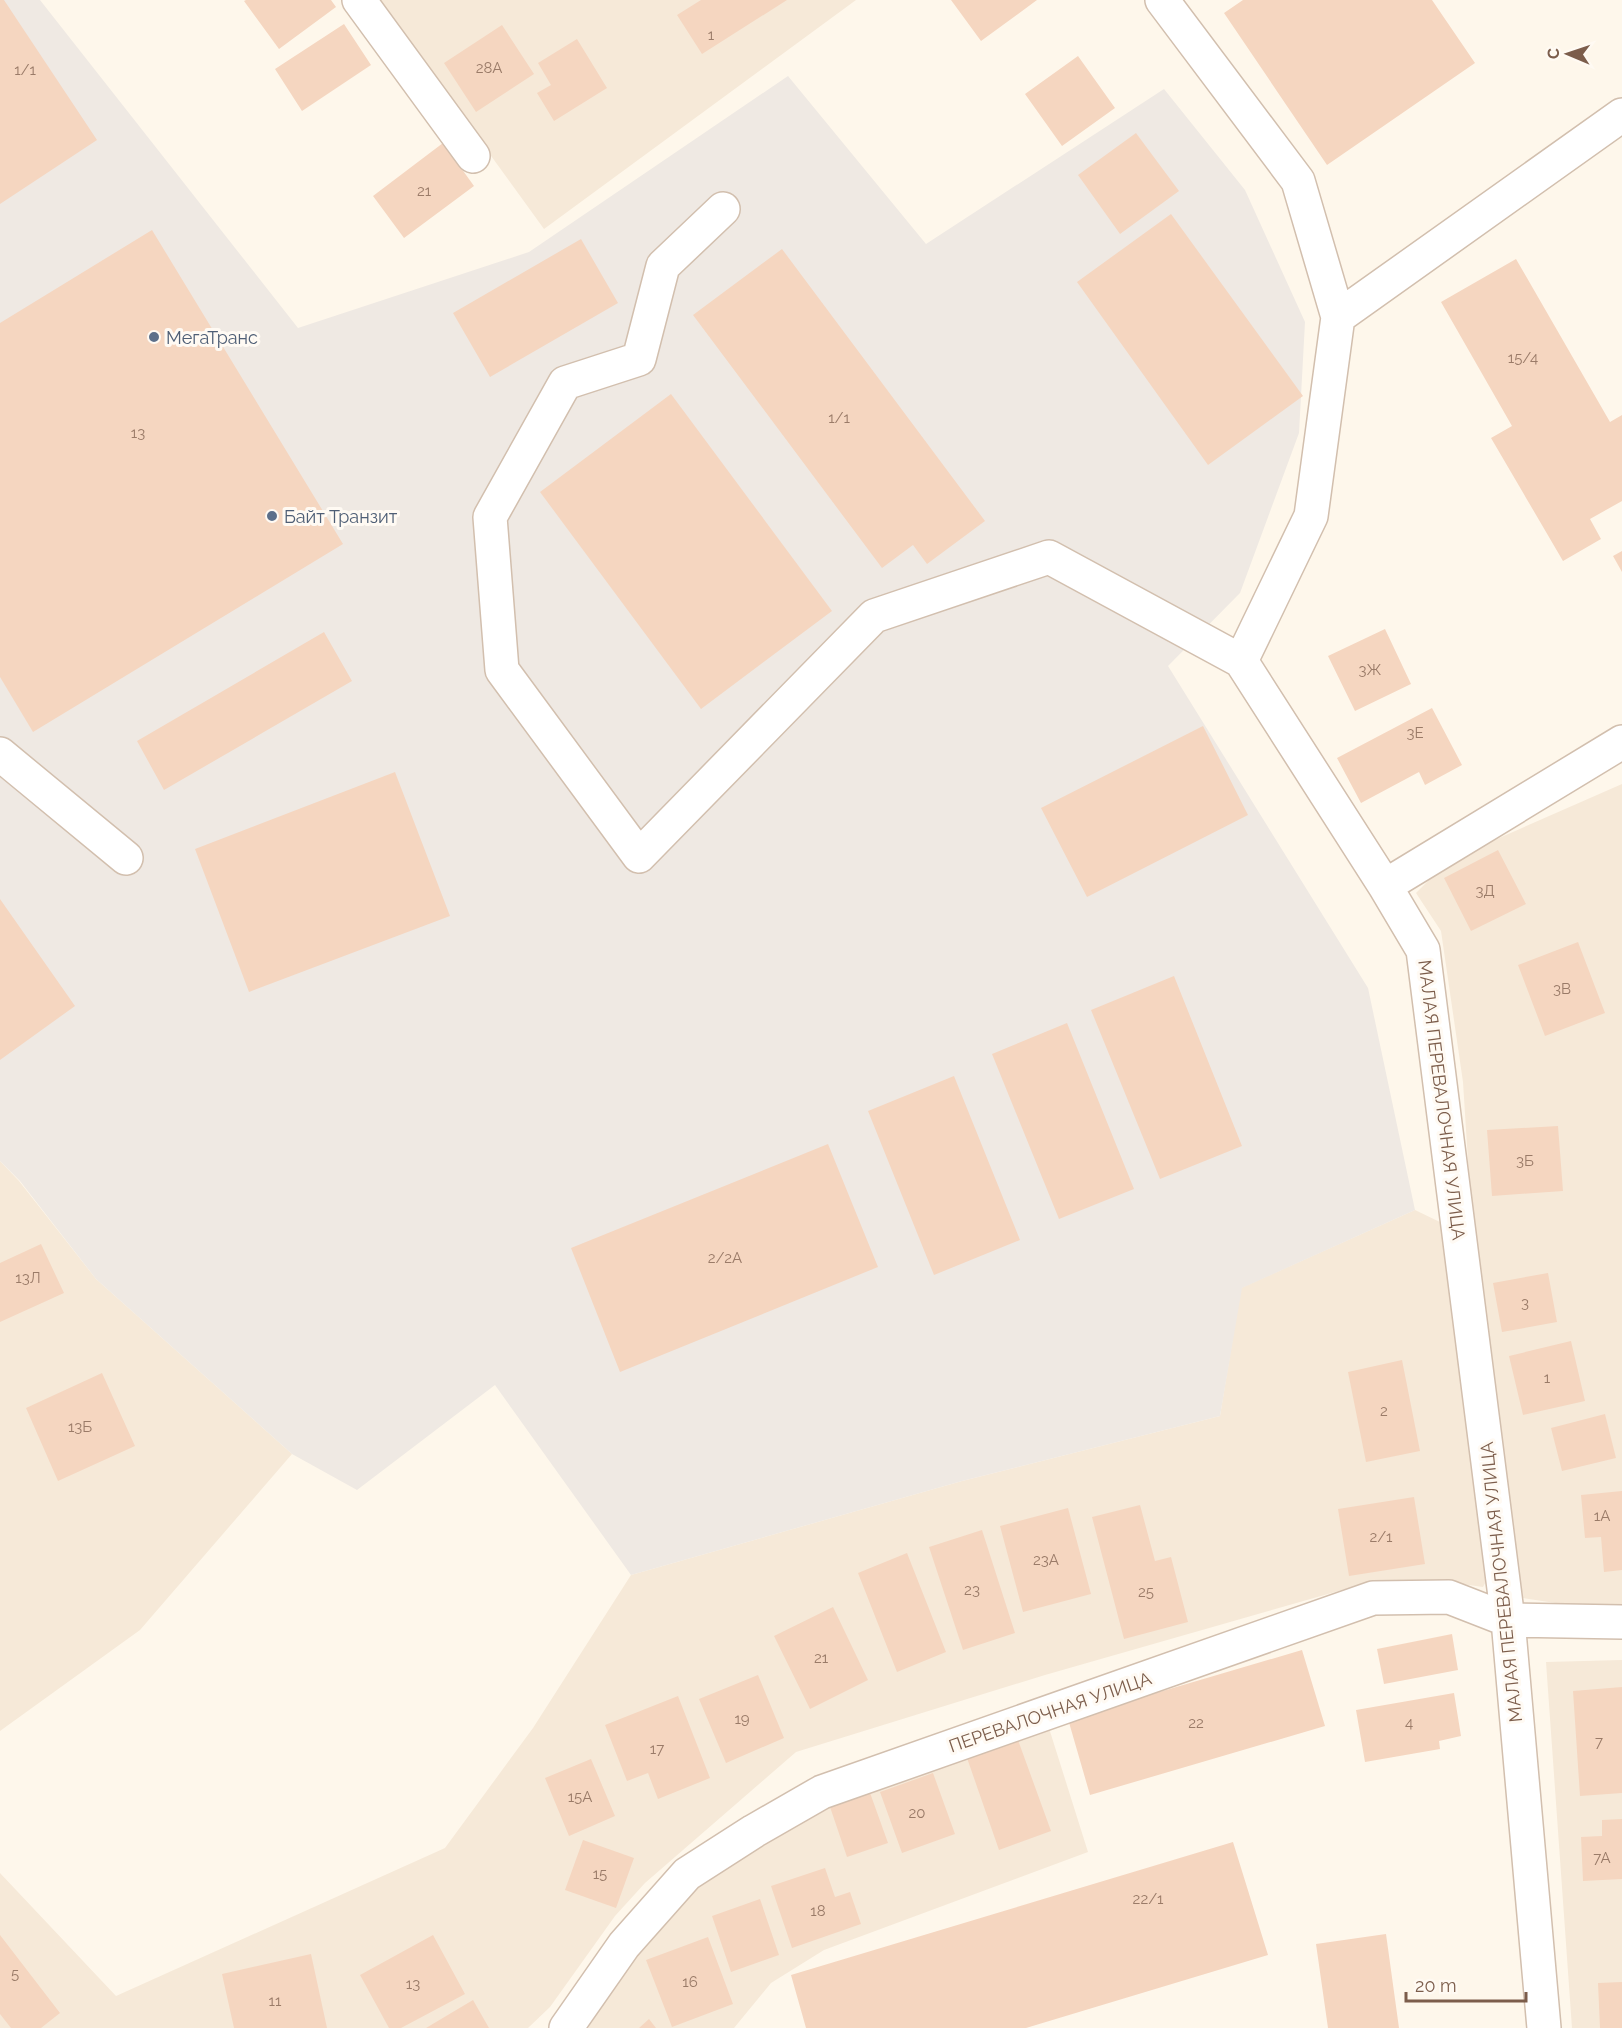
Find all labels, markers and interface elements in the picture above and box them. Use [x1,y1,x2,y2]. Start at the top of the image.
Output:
north arrow [1538,24,1598,84]
house number: 1 [708,26,715,44]
text: С [1544,48,1563,59]
house number: 28А [476,59,502,77]
house number: 1/1 [14,61,36,79]
house number: 21 [417,182,432,200]
place label: МегаТранс [166,327,258,348]
marker: МегаТранс [147,330,161,344]
house number: 15/4 [1508,349,1538,367]
house number: 1/1 [828,409,850,427]
house number: 13 [131,424,145,442]
place label: Байт Транзит [284,506,398,527]
marker: Байт Транзит [265,509,279,523]
house number: 3Ж [1359,661,1382,679]
house number: 3Е [1406,724,1424,742]
house number: 3Д [1475,882,1495,900]
street label: МАЛАЯ ПЕРЕВАЛОЧНАЯ УЛИЦА [1414,959,1470,1241]
house number: 3В [1553,980,1571,998]
house number: 3Б [1516,1152,1534,1170]
house number: 2/2А [708,1249,742,1267]
house number: 13Л [15,1269,41,1287]
house number: 3 [1521,1294,1529,1312]
house number: 1 [1544,1369,1551,1387]
house number: 2 [1380,1402,1388,1420]
house number: 13Б [68,1418,92,1436]
street label: МАЛАЯ ПЕРЕВАЛОЧНАЯ УЛИЦА [1476,1441,1526,1723]
house number: 1А [1594,1507,1610,1525]
house number: 2/1 [1370,1528,1393,1546]
house number: 23А [1033,1551,1059,1569]
house number: 23 [964,1581,980,1599]
house number: 25 [1138,1583,1154,1601]
house number: 21 [814,1649,829,1667]
street label: ПЕРЕВАЛОЧНАЯ УЛИЦА [946,1667,1154,1757]
house number: 19 [734,1710,750,1728]
house number: 22 [1188,1714,1204,1732]
house number: 4 [1405,1714,1413,1732]
house number: 7 [1595,1733,1603,1751]
house number: 17 [650,1740,664,1758]
house number: 15А [568,1788,592,1806]
house number: 20 [909,1804,926,1822]
house number: 7А [1593,1849,1611,1867]
house number: 15 [593,1865,607,1883]
house number: 22/1 [1133,1890,1164,1908]
house number: 18 [810,1902,826,1920]
house number: 5 [11,1965,19,1983]
scale bar [1406,1965,1526,2003]
house number: 16 [682,1973,698,1991]
house number: 13 [406,1975,420,1993]
text: 20 m [1415,1975,1457,1996]
house number: 11 [269,1992,282,2010]

